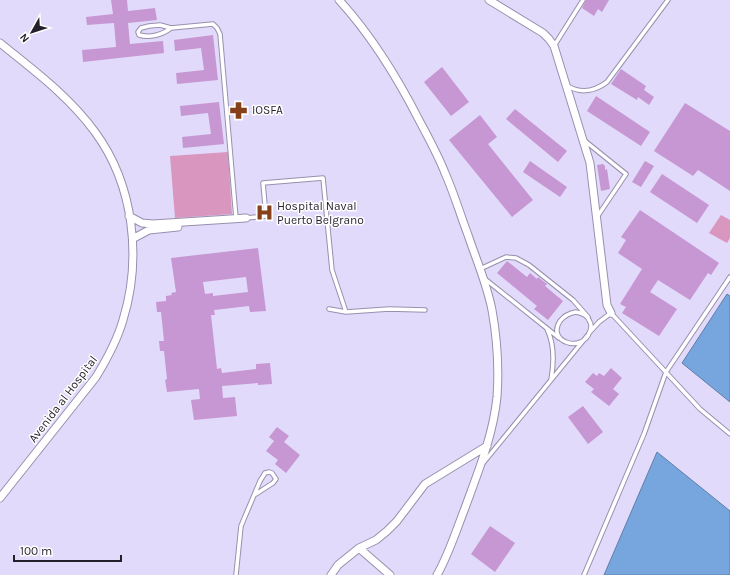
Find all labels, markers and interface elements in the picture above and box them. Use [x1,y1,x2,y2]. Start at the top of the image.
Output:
north arrow [12,12,52,52]
text: N [17,31,32,45]
pharmacy icon: IOSFA [229,100,249,120]
place label: IOSFA [252,103,283,117]
place label: Hospital Naval Puerto Belgrano [277,199,364,227]
hospital icon: Hospital Naval Puerto Belgrano [254,203,274,223]
street label: Avenida al Hospital [26,353,100,445]
scale bar [14,537,121,563]
text: 100 m [20,544,52,558]

